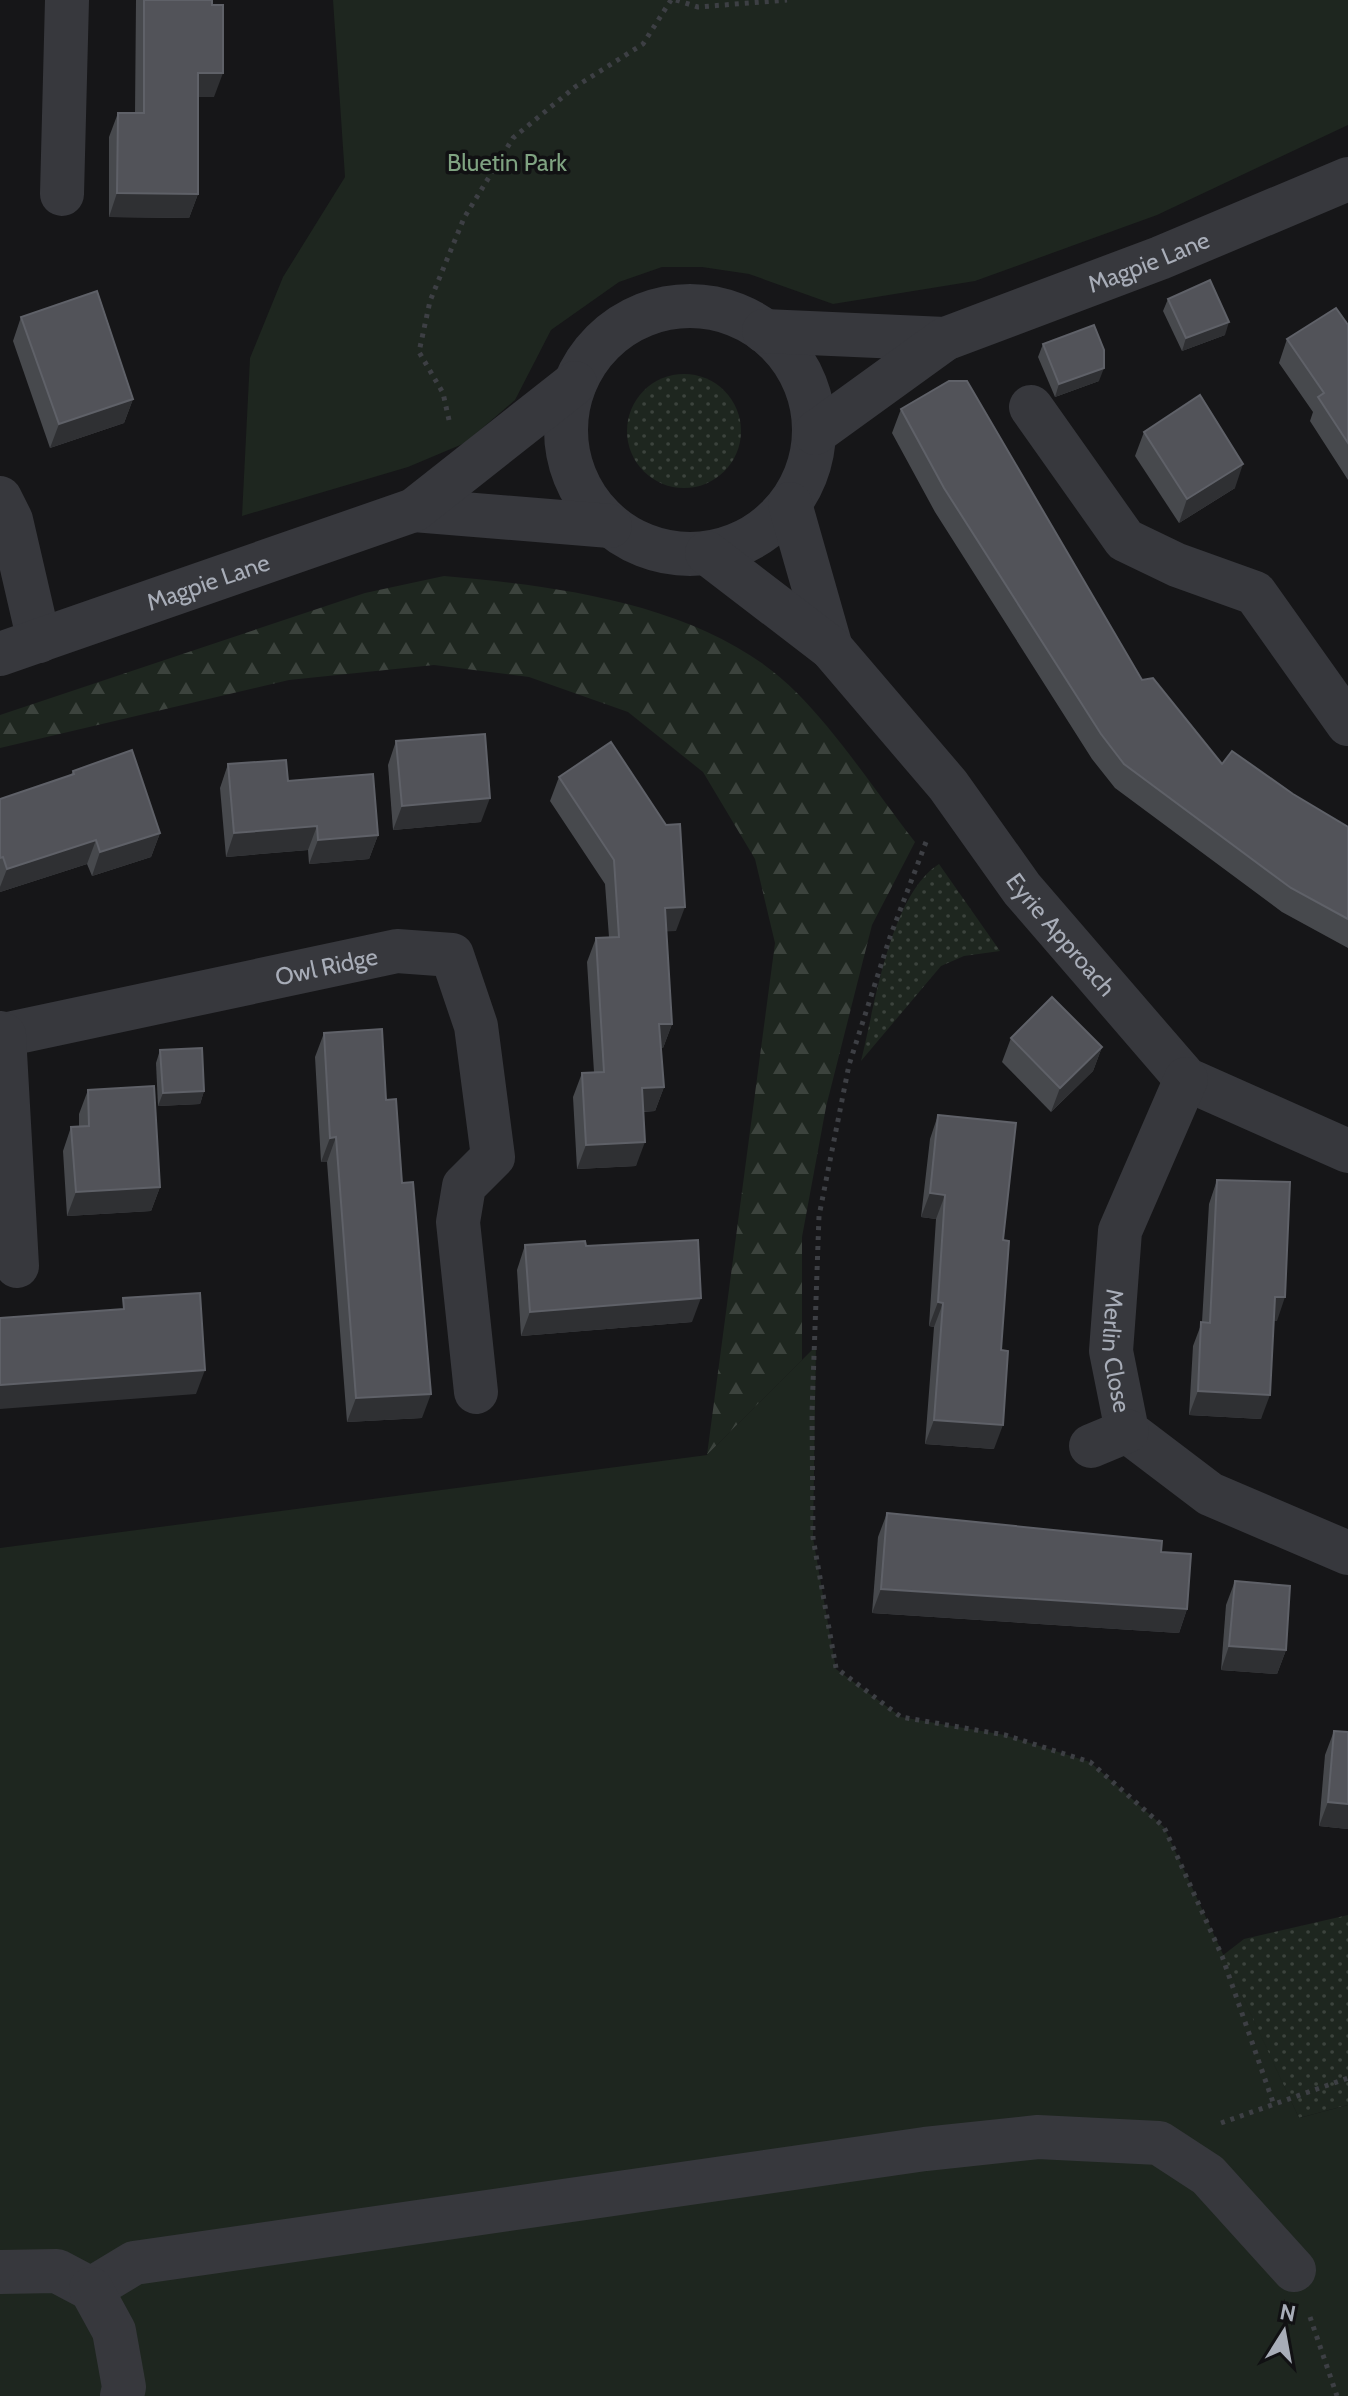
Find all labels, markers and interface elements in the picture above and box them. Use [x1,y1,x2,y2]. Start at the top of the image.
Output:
park label: Bluetin Park [447,148,567,177]
street label: Magpie Lane [1083,224,1214,298]
street label: Magpie Lane [142,547,273,616]
street label: Eyrie Approach [1001,867,1122,1002]
street label: Owl Ridge [272,941,380,991]
street label: Merlin Close [1096,1288,1137,1415]
north arrow [1244,2292,1324,2372]
text: N [1278,2298,1298,2328]

